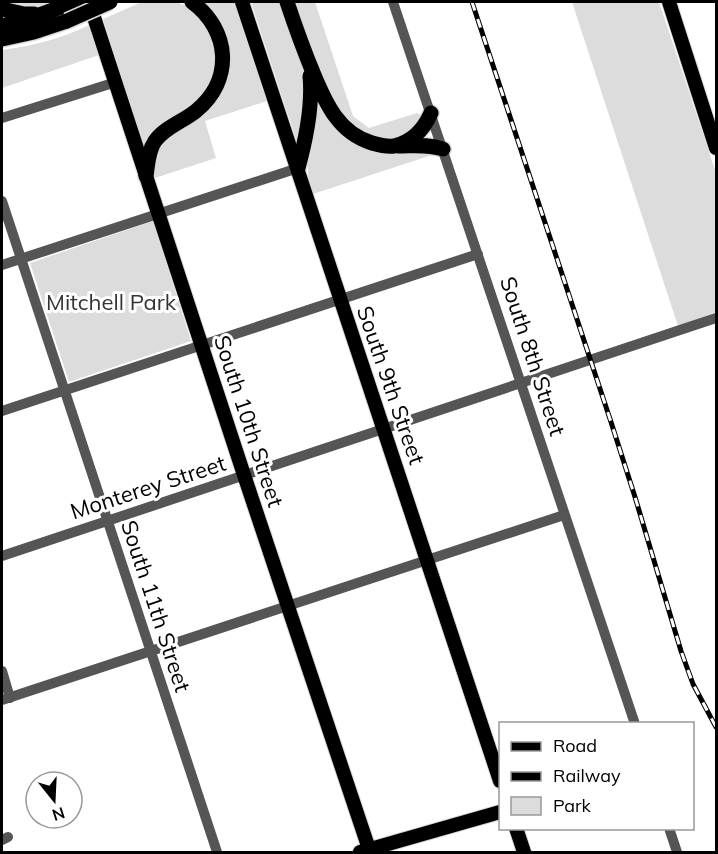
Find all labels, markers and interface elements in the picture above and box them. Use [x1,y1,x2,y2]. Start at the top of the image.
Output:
street label: South 8th Street [494,273,572,439]
park label: Mitchell Park [46,288,177,316]
street label: South 9th Street [351,302,431,468]
street label: South 10th Street [208,332,290,511]
street label: Monterey Street [67,449,230,525]
street label: South 11th Street [115,517,197,696]
legend [499,722,694,830]
text: Road [553,734,597,757]
text: Railway [553,764,621,787]
north arrow [24,770,84,830]
text: Park [553,794,592,817]
text: N [50,803,67,826]

